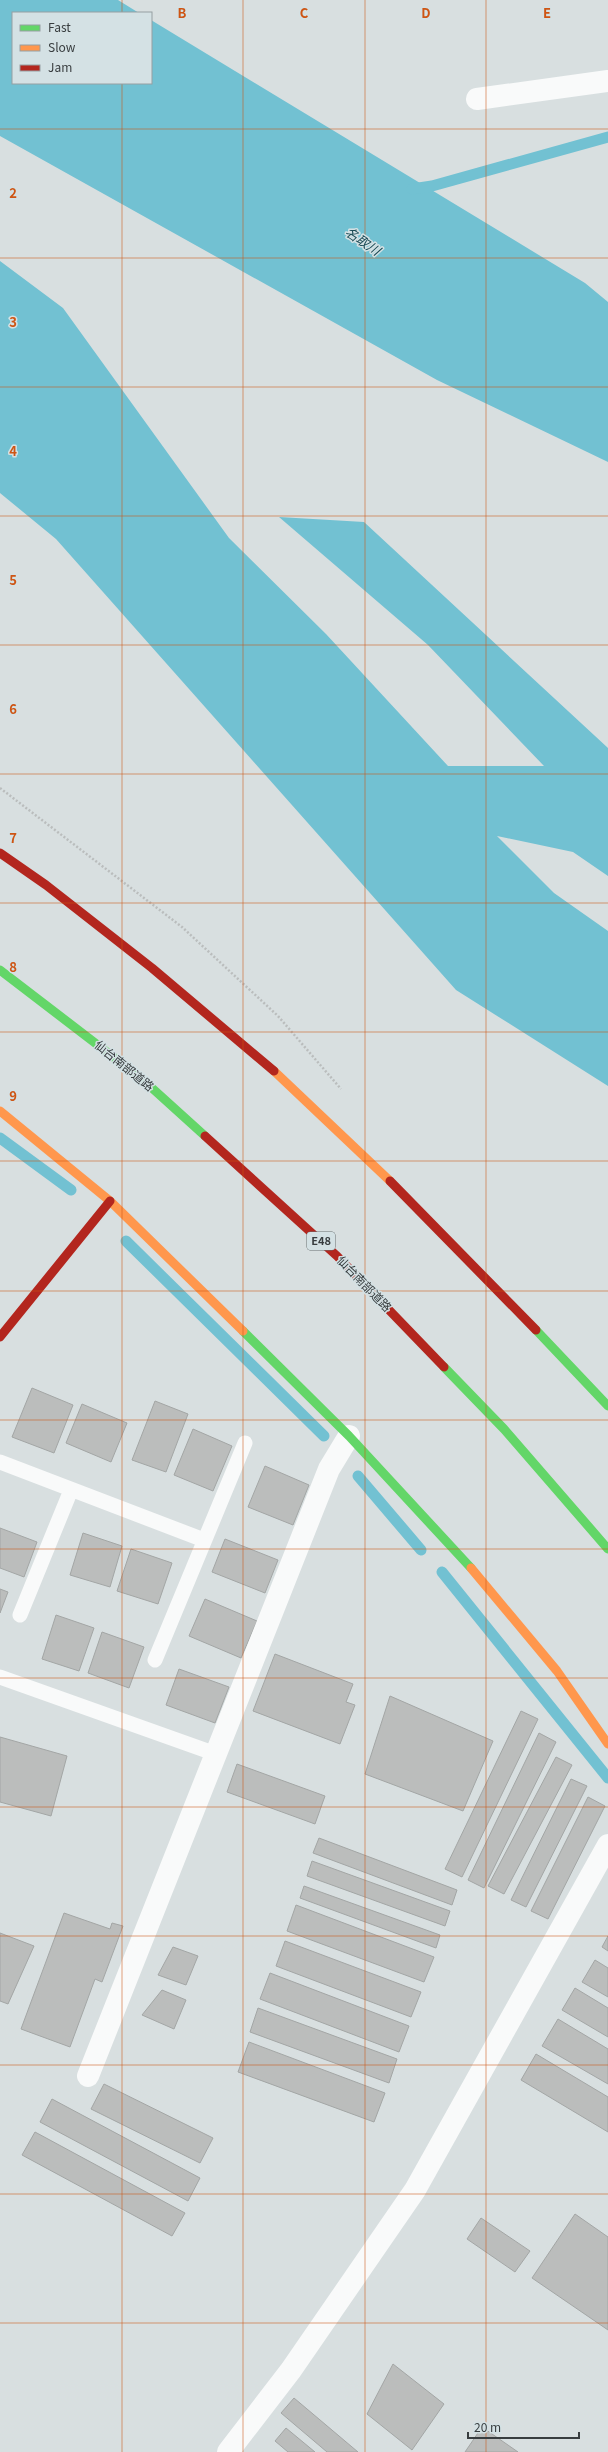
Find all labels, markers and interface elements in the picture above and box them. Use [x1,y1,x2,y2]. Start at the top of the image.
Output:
text: B [178,3,187,22]
text: C [300,3,309,22]
text: D [421,3,431,22]
text: E [543,3,551,22]
legend [12,12,152,84]
text: Fast [48,18,71,35]
text: Slow [48,38,76,55]
text: Jam [48,58,72,75]
text: 2 [9,183,17,202]
water label: 名取川 [342,222,386,260]
text: 3 [9,312,17,331]
text: 4 [9,441,17,460]
text: 5 [9,570,17,589]
text: 6 [9,699,17,718]
text: 7 [9,828,17,847]
text: 8 [9,957,17,976]
street label: 仙台南部道路 [92,1036,158,1094]
text: 9 [9,1086,17,1105]
road number: E48 [307,1232,335,1250]
street label: 仙台南部道路 [334,1251,396,1315]
scale bar [468,2414,579,2440]
text: 20 m [474,2418,501,2435]

